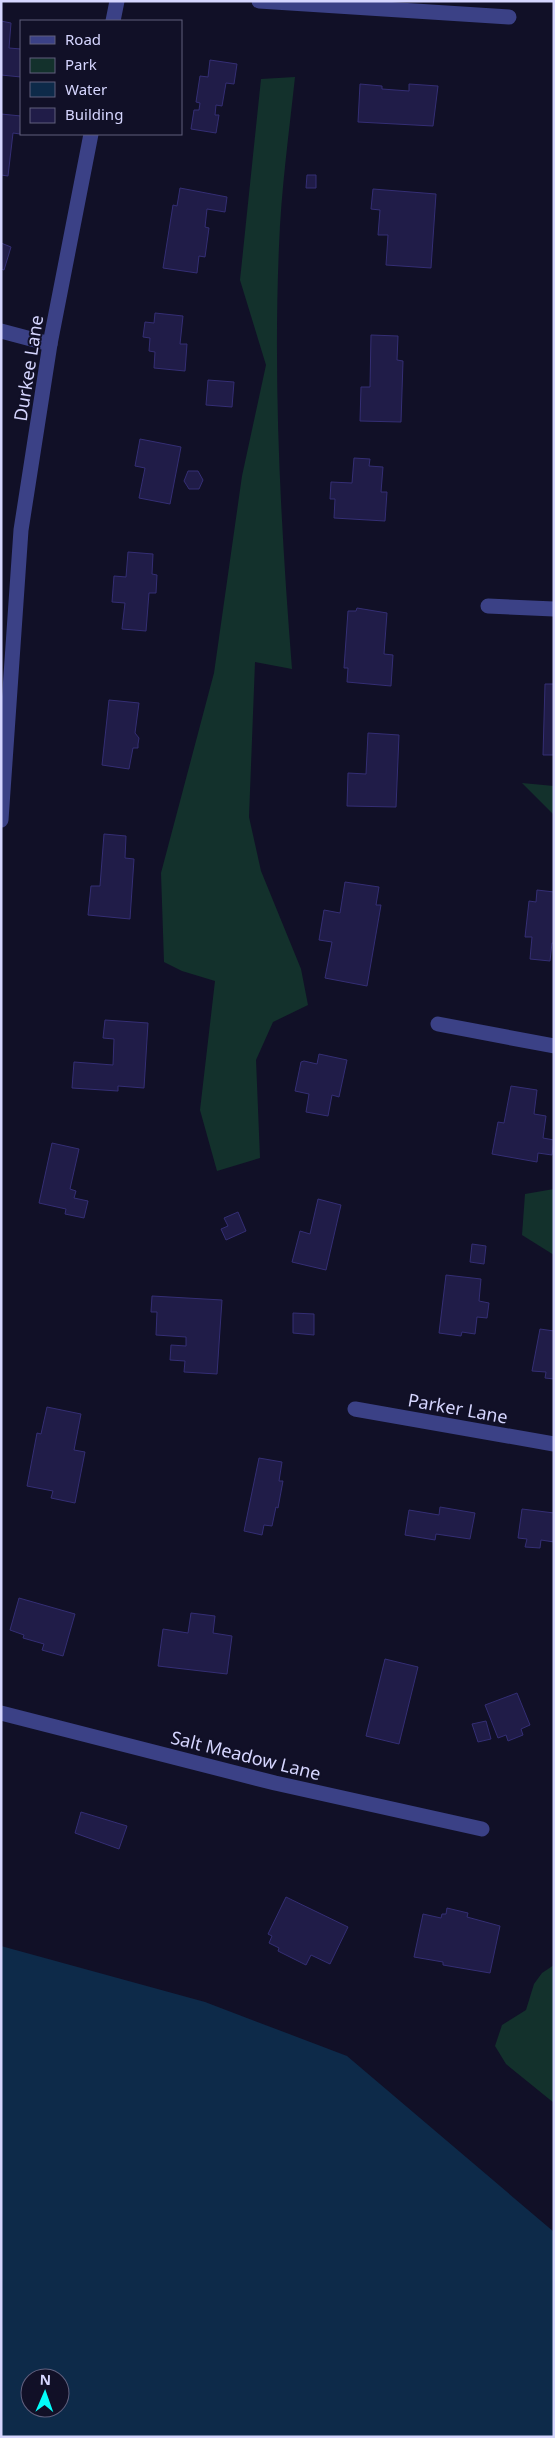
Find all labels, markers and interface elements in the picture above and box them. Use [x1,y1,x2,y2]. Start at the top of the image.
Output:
legend [20,20,182,135]
text: Road [65,29,101,49]
text: Park [65,54,97,74]
text: Water [65,79,107,99]
text: Building [65,104,123,124]
street label: Durkee Lane [8,313,48,423]
street label: Parker Lane [406,1387,510,1429]
street label: Salt Meadow Lane [169,1725,323,1785]
north arrow [20,2368,70,2418]
text: N [39,2370,51,2389]

